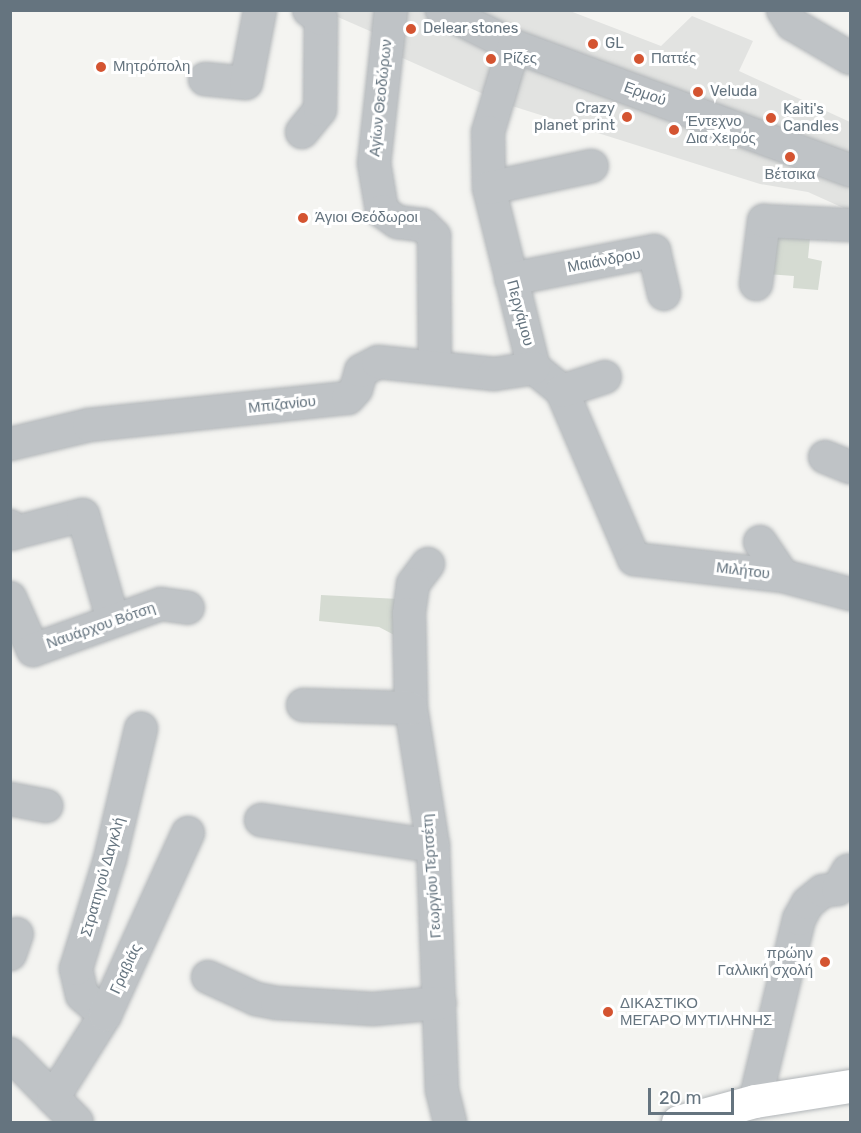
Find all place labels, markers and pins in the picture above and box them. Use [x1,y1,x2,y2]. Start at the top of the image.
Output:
place label: Delear stones [423,20,519,38]
marker: Delear stones [404,22,418,36]
place label: GL [605,35,624,53]
marker: GL [586,37,600,51]
place label: Ρίζες [503,50,537,68]
place label: Παττές [651,50,696,68]
marker: Ρίζες [484,52,498,66]
marker: Παττές [632,52,646,66]
place label: Μητρόπολη [113,58,190,76]
marker: Μητρόπολη [94,60,108,74]
place label: Veluda [710,83,757,101]
marker: Veluda [691,85,705,99]
place label: Crazy planet print [534,99,615,134]
place label: Kaiti's Candles [783,100,839,135]
marker: Crazy planet print [620,110,634,124]
marker: Kaiti's Candles [764,111,778,125]
place label: Έντεχνο Δια Χειρός [686,112,756,147]
marker: Έντεχνο Δια Χειρός [667,123,681,137]
marker: Βέτσικα [783,150,797,164]
place label: Βέτσικα [765,166,815,184]
place label: Άγιοι Θεόδωροι [315,209,418,227]
marker: Άγιοι Θεόδωροι [296,211,310,225]
place label: πρώην Γαλλική σχολή [718,944,813,979]
marker: πρώην Γαλλική σχολή [818,955,832,969]
place label: ΔΙΚΑΣΤΙΚΟ ΜΕΓΑΡΟ ΜΥΤΙΛΗΝΗΣ [620,994,772,1029]
marker: ΔΙΚΑΣΤΙΚΟ ΜΕΓΑΡΟ ΜΥΤΙΛΗΝΗΣ [601,1005,615,1019]

